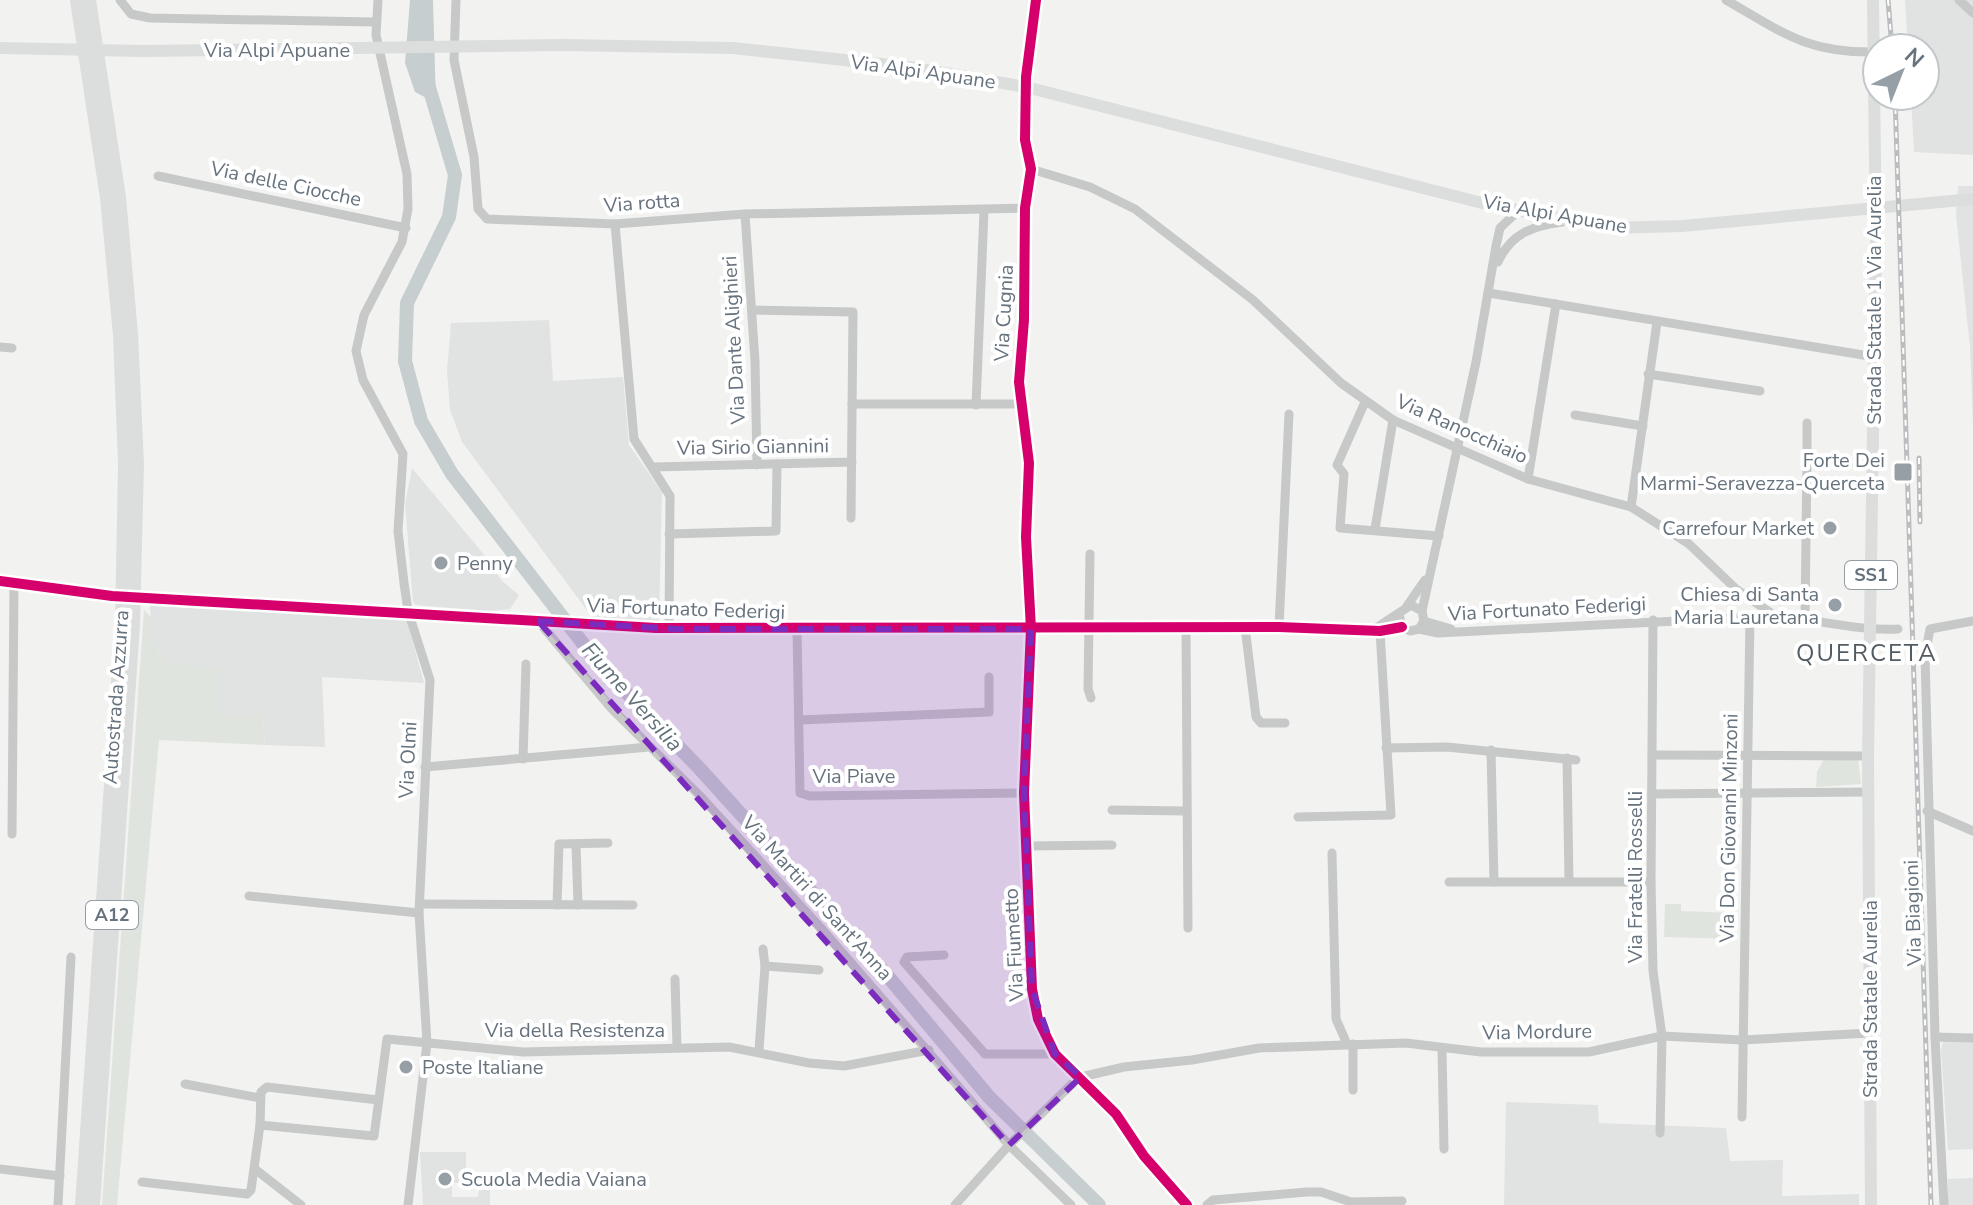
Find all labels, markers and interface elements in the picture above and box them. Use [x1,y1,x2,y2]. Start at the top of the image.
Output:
north arrow [1861,32,1941,112]
street label: Via Alpi Apuane [203,37,350,64]
text: N [1898,42,1930,75]
street label: Via Alpi Apuane [848,48,997,96]
street label: Via delle Ciocche [207,155,364,213]
street label: Strada Statale 1 Via Aurelia [1861,175,1888,425]
street label: Via rotta [602,187,681,219]
street label: Via Alpi Apuane [1480,188,1629,240]
street label: Via Dante Alighieri [716,255,752,426]
street label: Via Cugnia [988,264,1020,363]
street label: Via Ranocchiaio [1391,388,1532,470]
street label: Via Sirio Giannini [676,432,829,462]
place label: Forte Dei Marmi-Seravezza-Querceta [1640,447,1885,497]
marker: Forte Dei Marmi-Seravezza-Querceta [1892,461,1914,483]
place label: Carrefour Market [1662,515,1815,542]
marker: Carrefour Market [1821,519,1839,537]
place label: Penny [457,550,513,577]
marker: Penny [432,554,450,572]
road number: SS1 [1845,561,1897,589]
place label: Chiesa di Santa Maria Lauretana [1674,581,1819,631]
street label: Via Fortunato Federigi [1446,590,1647,628]
street label: Via Fortunato Federigi [585,592,786,626]
marker: Chiesa di Santa Maria Lauretana [1826,596,1844,614]
street label: Autostrada Azzurra [96,609,136,785]
water label: Fiume Versilia [575,636,689,758]
district label: QUERCETA [1796,637,1938,669]
street label: Via Don Giovanni Minzoni [1713,713,1744,944]
street label: Via Olmi [392,721,424,800]
street label: Via Piave [812,763,895,790]
street label: Via Fratelli Rosselli [1622,791,1649,964]
street label: Via Martiri di Sant'Anna [735,809,898,986]
street label: Via Biagioni [1898,859,1928,968]
street label: Via Fiumetto [998,888,1031,1003]
street label: Strada Statale Aurelia [1857,900,1884,1098]
road number: A12 [86,901,138,929]
street label: Via della Resistenza [484,1017,665,1044]
street label: Via Mordure [1481,1018,1592,1046]
place label: Poste Italiane [422,1054,543,1081]
marker: Poste Italiane [397,1058,415,1076]
place label: Scuola Media Vaiana [461,1166,647,1193]
marker: Scuola Media Vaiana [436,1170,454,1188]

